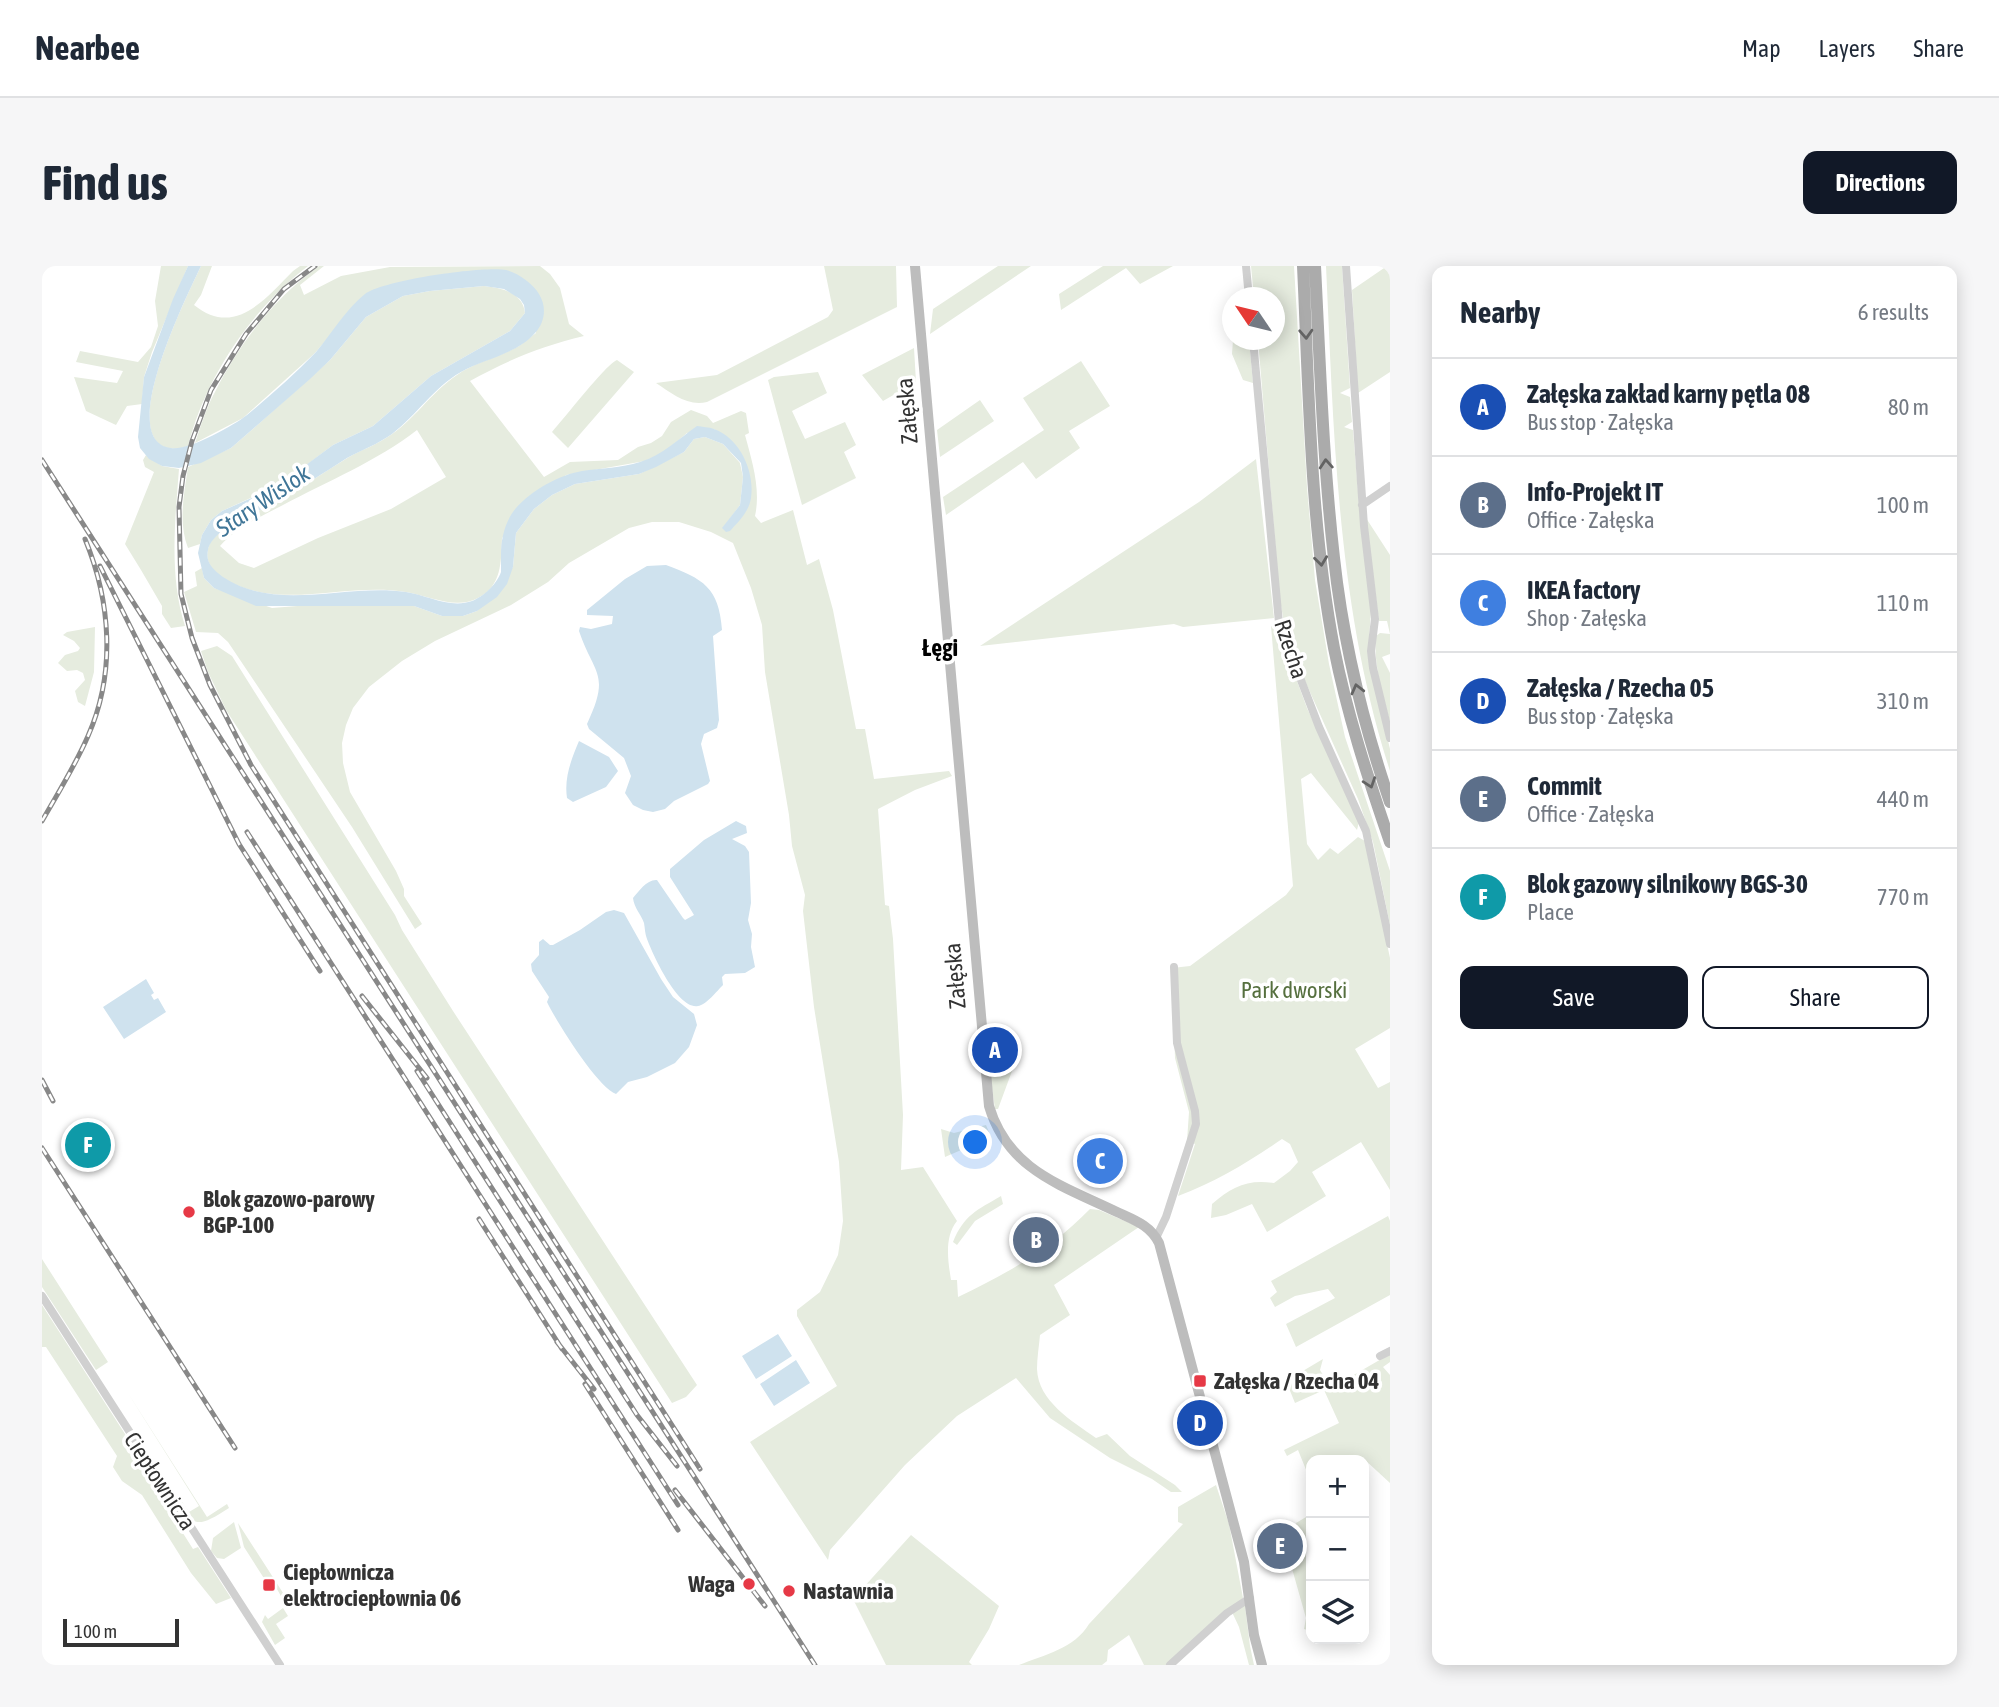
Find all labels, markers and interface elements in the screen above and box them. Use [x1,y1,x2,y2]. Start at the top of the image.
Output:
text: Nearbee [35,29,140,67]
text: Map [1742,35,1781,62]
text: Layers [1819,35,1875,62]
text: Share [1913,35,1964,62]
button: Directions [1803,151,1957,214]
text: Find us [42,154,168,210]
north arrow [1222,287,1285,350]
text: Nearby [1460,295,1540,329]
text: 6 results [1858,299,1929,325]
one-way arrow [1299,329,1314,340]
street label: Załęska [891,377,923,445]
text: Załęska zakład karny pętla 08 [1527,379,1810,409]
text: A [1477,394,1489,420]
text: 80 m [1888,394,1929,420]
text: Bus stop · Załęska [1527,409,1674,435]
one-way arrow [1319,458,1334,469]
water label: Stary Wislok [210,459,315,542]
text: Info-Projekt IT [1527,477,1663,507]
text: B [1478,492,1488,518]
text: 100 m [1877,492,1929,518]
text: Office · Załęska [1527,507,1655,533]
one-way arrow [1313,555,1328,567]
text: IKEA factory [1527,575,1640,605]
text: C [1478,590,1488,616]
text: 110 m [1877,590,1929,616]
text: Shop · Załęska [1527,605,1647,631]
street label: Rzecha [1269,616,1313,682]
district label: Łęgi [922,634,958,661]
text: Załęska / Rzecha 05 [1527,673,1714,703]
one-way arrow [1351,683,1365,695]
text: D [1477,688,1489,714]
text: 310 m [1877,688,1929,714]
text: Bus stop · Załęska [1527,703,1674,729]
text: Commit [1527,771,1602,801]
one-way arrow [1362,776,1376,788]
text: E [1478,786,1488,812]
text: 440 m [1877,786,1929,812]
text: Office · Załęska [1527,801,1655,827]
text: Blok gazowy silnikowy BGS-30 [1527,869,1808,899]
text: F [1478,884,1488,910]
text: 770 m [1877,884,1929,910]
text: Place [1527,899,1574,925]
street label: Załęska [939,942,971,1010]
button: Save [1460,966,1688,1029]
button: Share [1702,966,1929,1029]
park label: Park dworski [1241,977,1347,1003]
pin: A [972,1024,1018,1076]
pin: F [65,1119,111,1171]
your location [958,1125,992,1159]
pin: C [1077,1135,1123,1187]
place label: Blok gazowo-parowy BGP-100 [203,1186,375,1238]
marker: Blok gazowo-parowy BGP-100 [181,1204,197,1220]
pin: B [1013,1214,1059,1266]
place label: Załęska / Rzecha 04 [1214,1368,1380,1394]
marker: Załęska / Rzecha 04 [1192,1373,1208,1389]
pin: D [1177,1397,1223,1449]
street label: Ciepłownicza [119,1427,201,1535]
map controls [1306,1455,1369,1644]
button: + [1306,1455,1369,1518]
button: − [1306,1518,1369,1581]
pin: E [1257,1520,1303,1572]
place label: Ciepłownicza elektrociepłownia 06 [283,1559,462,1611]
place label: Waga [687,1571,735,1597]
marker: Waga [741,1576,757,1592]
marker: Ciepłownicza elektrociepłownia 06 [261,1577,277,1593]
place label: Nastawnia [803,1578,894,1604]
button: layers [1306,1581,1369,1644]
marker: Nastawnia [781,1583,797,1599]
scale bar [63,1616,178,1648]
text: 100 m [74,1620,117,1642]

